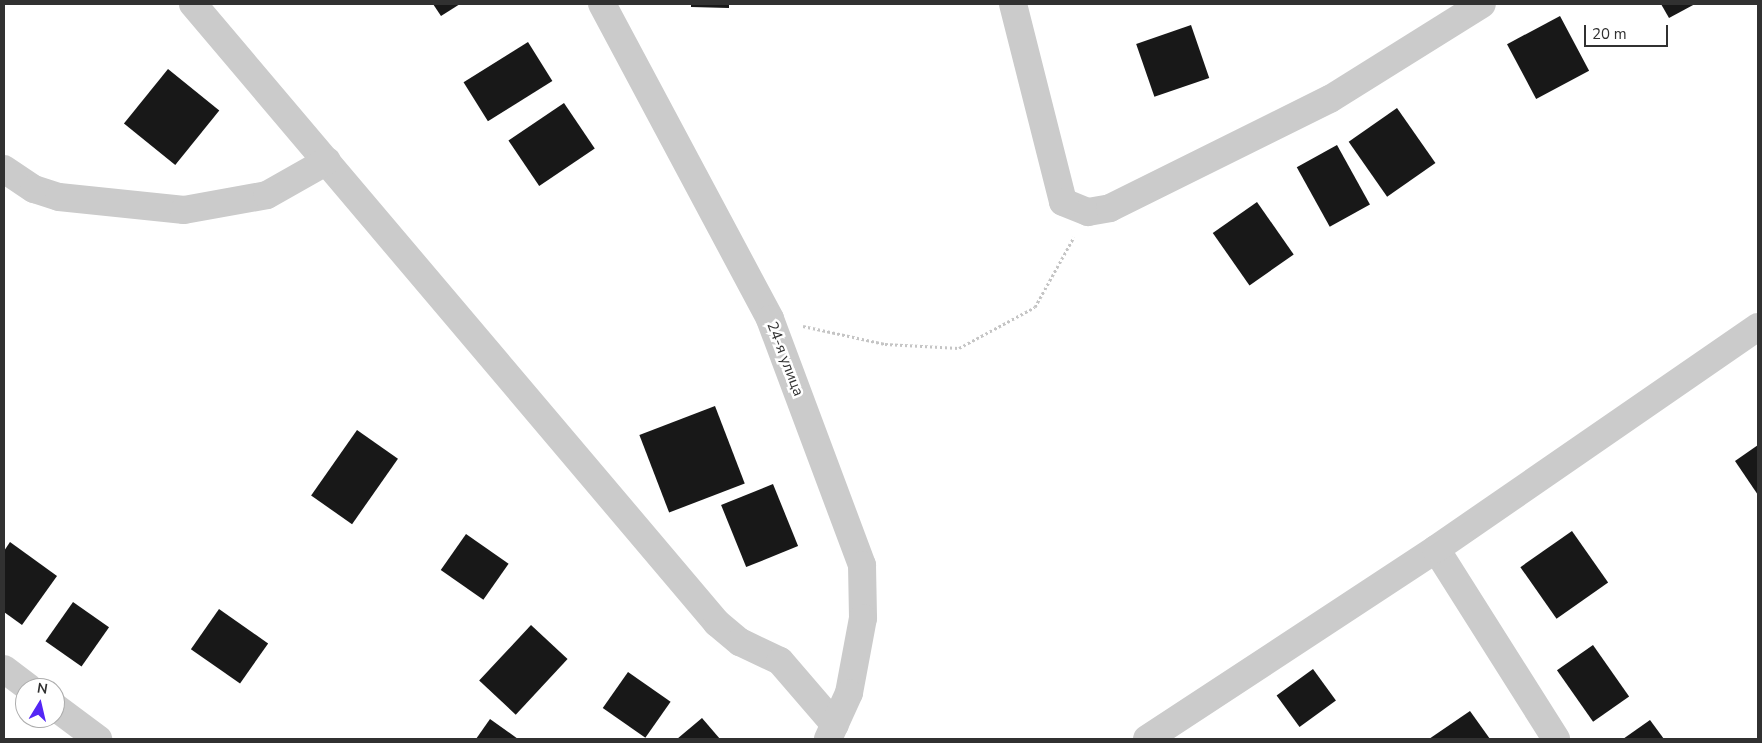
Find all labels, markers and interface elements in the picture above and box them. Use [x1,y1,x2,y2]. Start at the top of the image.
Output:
scale bar [1587,15,1671,47]
text: 20 m [1592,24,1627,44]
street label: 24-я улица [763,319,807,399]
north arrow [15,678,65,728]
text: N [36,678,49,699]

